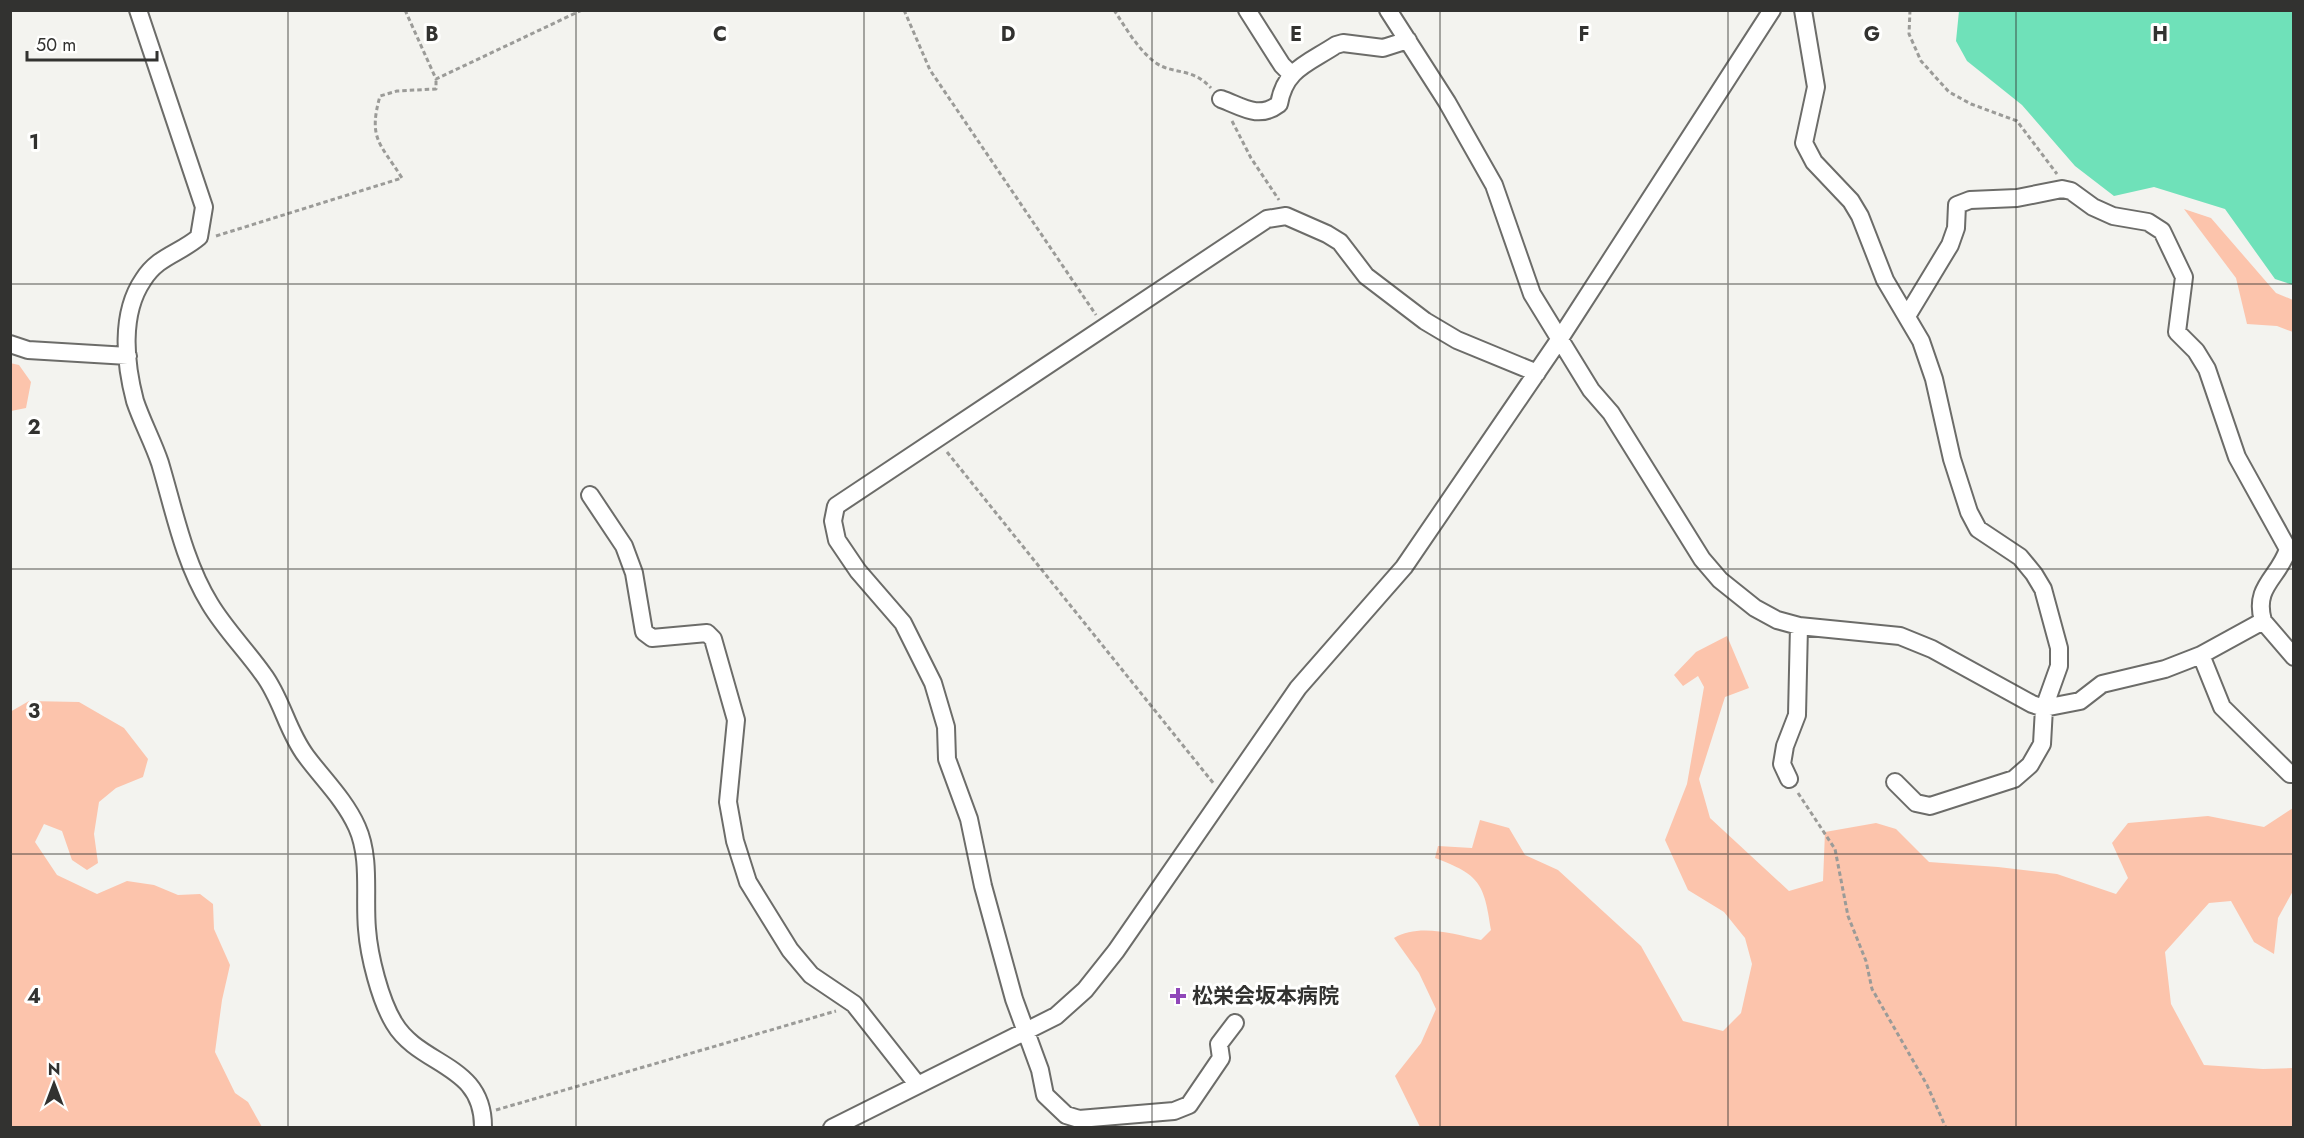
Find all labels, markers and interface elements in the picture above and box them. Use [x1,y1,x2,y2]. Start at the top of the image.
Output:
text: B [425,20,439,49]
text: C [713,20,727,49]
text: D [1001,20,1015,49]
text: E [1290,20,1302,49]
text: F [1578,20,1590,49]
text: G [1864,20,1880,49]
text: H [2152,20,2168,49]
scale bar [27,24,158,62]
text: 50 m [36,32,76,58]
text: 1 [29,128,39,157]
text: 2 [27,413,41,442]
text: 3 [28,697,40,726]
place label: 松栄会坂本病院 [1192,981,1339,1011]
text: 4 [27,982,41,1011]
marker: 松栄会坂本病院 [1169,987,1187,1005]
north arrow [24,1054,84,1114]
text: N [48,1058,60,1081]

